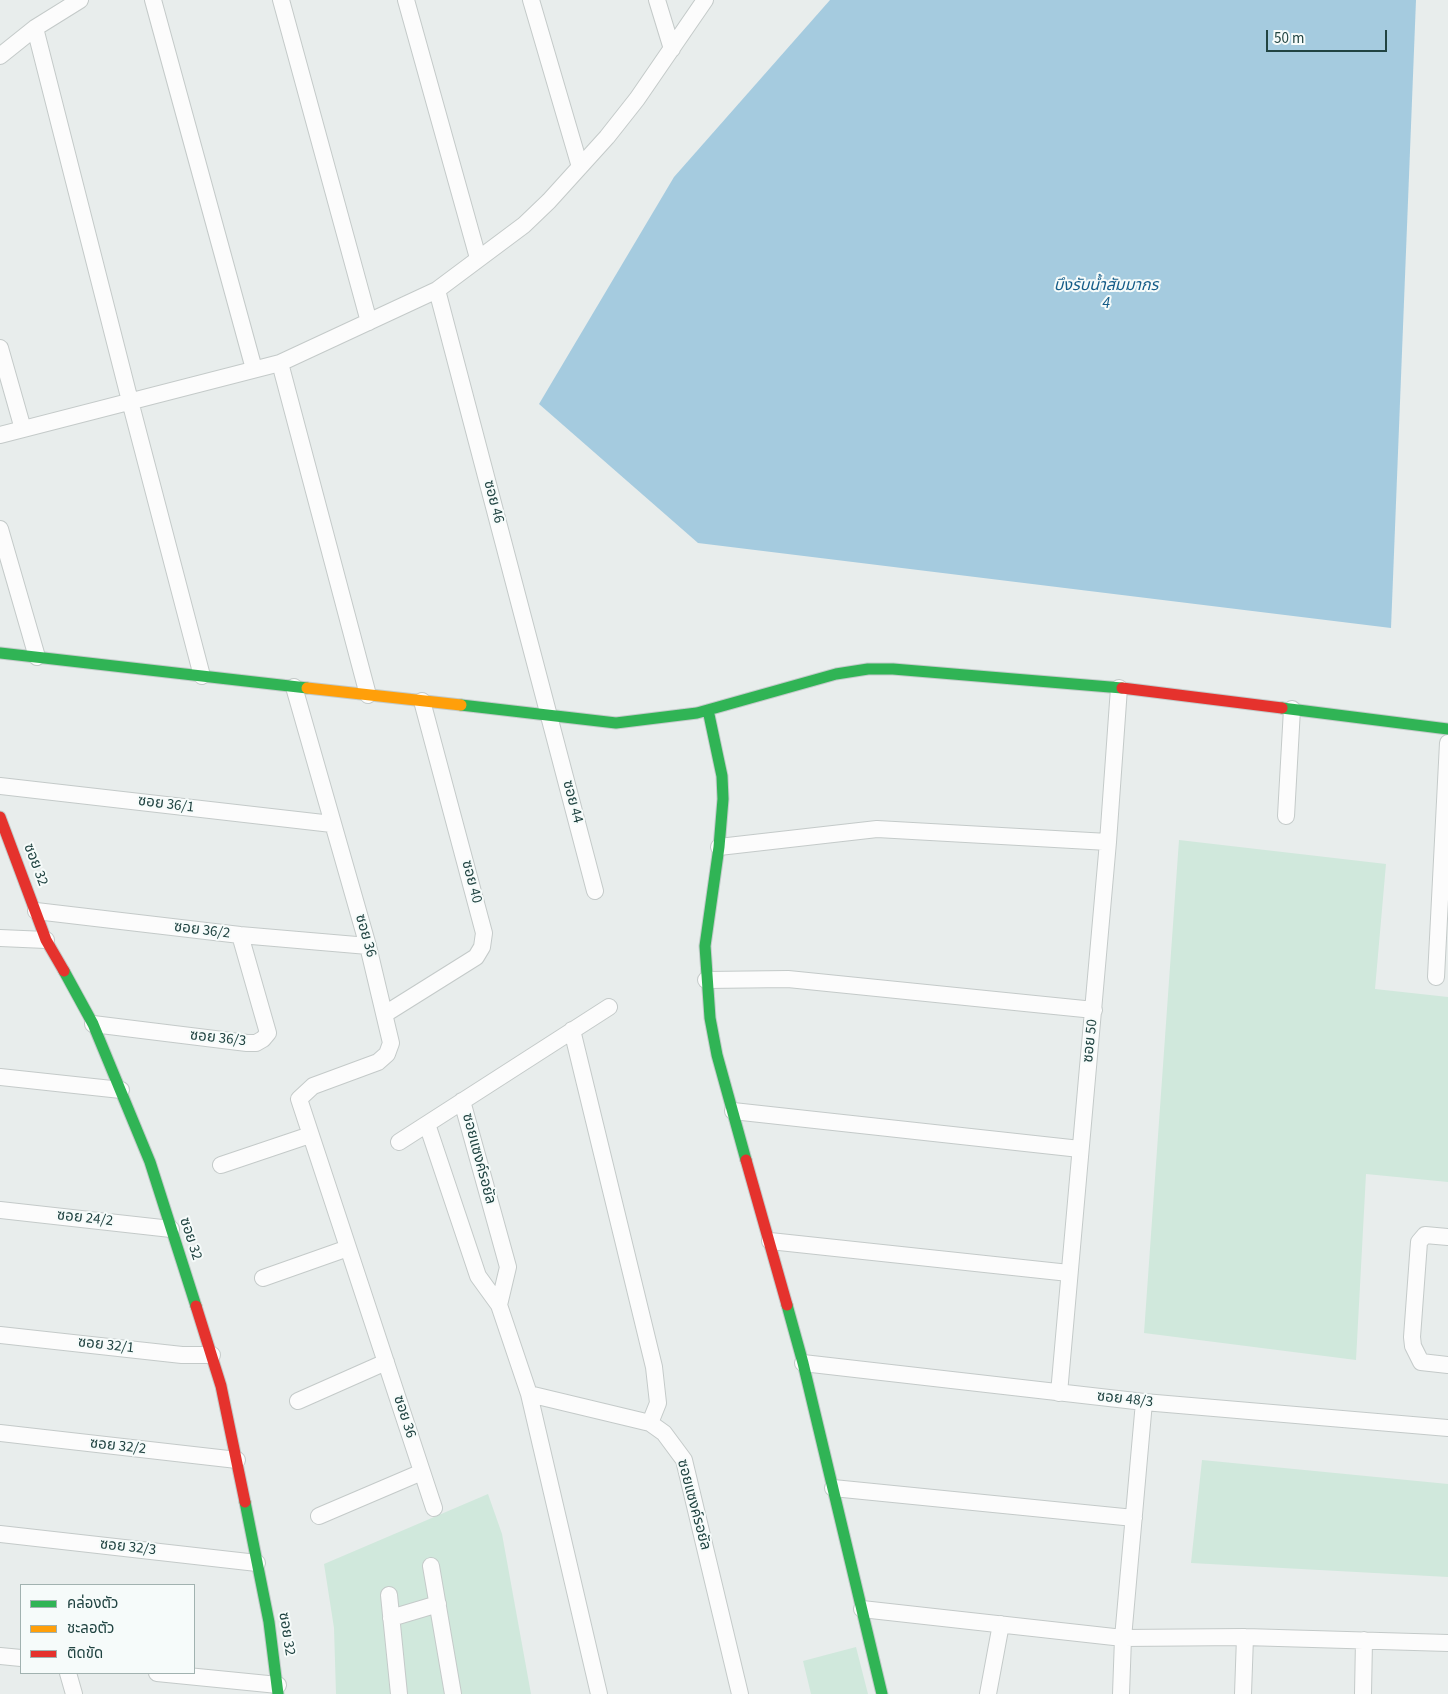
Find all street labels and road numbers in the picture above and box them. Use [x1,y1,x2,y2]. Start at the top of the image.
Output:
street label: ซอย 46 [479,479,507,525]
street label: ซอย 44 [558,779,586,825]
street label: ซอย 36/1 [137,793,195,817]
street label: ซอย 32 [19,841,51,889]
street label: ซอย 40 [457,859,485,905]
street label: ซอย 36 [350,912,380,960]
street label: ซอย 36/2 [173,919,231,943]
street label: ซอย 50 [1080,1018,1102,1064]
street label: ซอย 36/3 [189,1027,247,1051]
street label: ซอยแซงค์รอยัล [457,1112,499,1206]
street label: ซอย 24/2 [56,1207,114,1231]
street label: ซอย 32 [175,1215,205,1263]
street label: ซอย 32/1 [77,1334,135,1358]
street label: ซอย 48/3 [1096,1388,1154,1412]
street label: ซอย 36 [389,1393,419,1441]
street label: ซอย 32/2 [89,1435,147,1459]
street label: ซอยแซงค์รอยัล [672,1458,714,1552]
street label: ซอย 32/3 [99,1536,157,1560]
street label: ซอย 32 [274,1611,298,1657]

